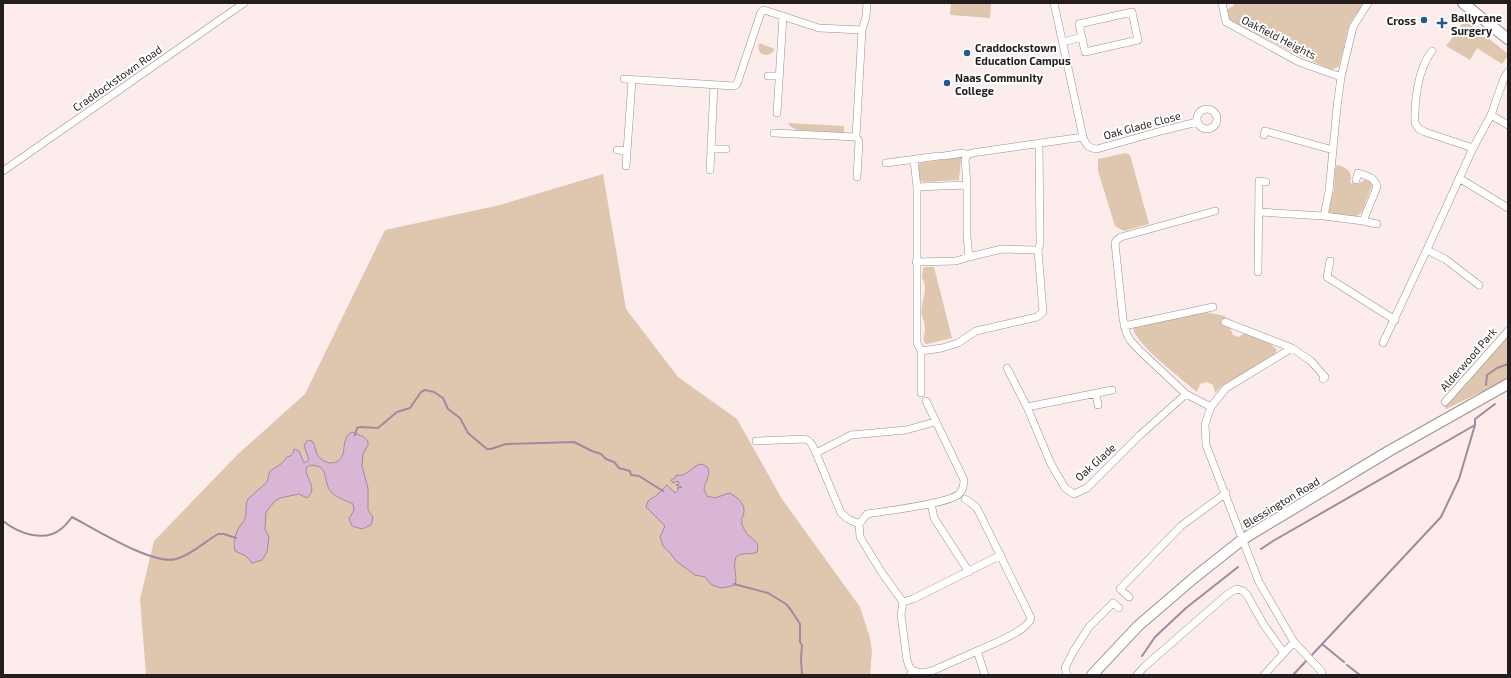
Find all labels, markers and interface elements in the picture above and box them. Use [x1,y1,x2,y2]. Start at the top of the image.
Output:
place label: Ballycane Surgery [1451,11,1502,38]
street label: Oakfield Heights [1240,13,1319,62]
place label: Cross [1387,14,1416,27]
marker: Cross [1419,15,1429,25]
marker: Ballycane Surgery [1436,17,1448,29]
place label: Craddockstown Education Campus [975,41,1071,67]
street label: Craddockstown Road [70,42,164,114]
marker: Craddockstown Education Campus [962,48,972,58]
place label: Naas Community College [955,71,1044,97]
marker: Naas Community College [942,78,952,88]
street label: Oak Glade Close [1102,108,1182,142]
street label: Alderwood Park [1437,324,1499,393]
street label: Oak Glade [1072,440,1118,483]
street label: Blessington Road [1240,474,1322,530]

